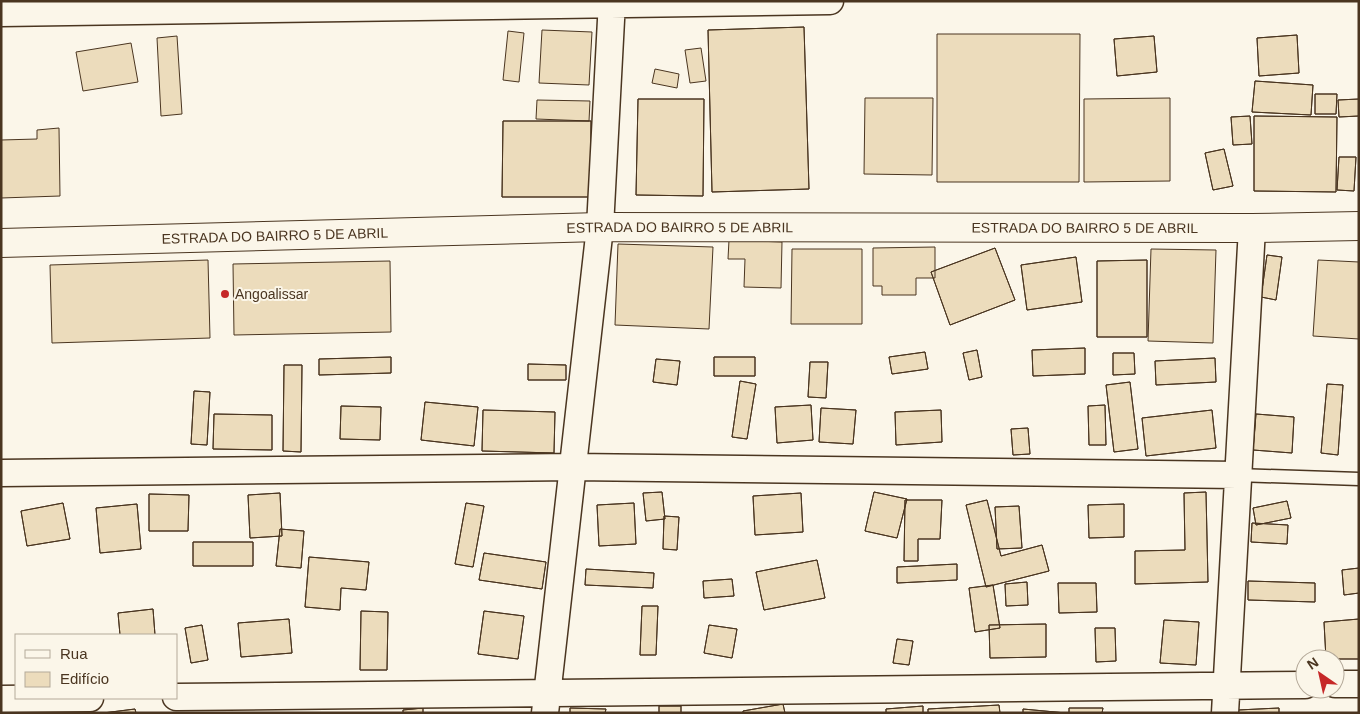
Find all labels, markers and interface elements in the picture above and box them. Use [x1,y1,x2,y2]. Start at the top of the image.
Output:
street label: ESTRADA DO BAIRRO 5 DE ABRIL [566,219,793,236]
street label: ESTRADA DO BAIRRO 5 DE ABRIL [971,220,1198,236]
street label: ESTRADA DO BAIRRO 5 DE ABRIL [161,225,389,247]
place label: Angoalissar [235,286,308,302]
marker: Angoalissar [219,288,231,300]
legend [15,634,178,699]
text: Rua [60,645,88,662]
north arrow [1295,649,1345,699]
text: N [1304,654,1321,673]
text: Edifício [60,670,109,687]

